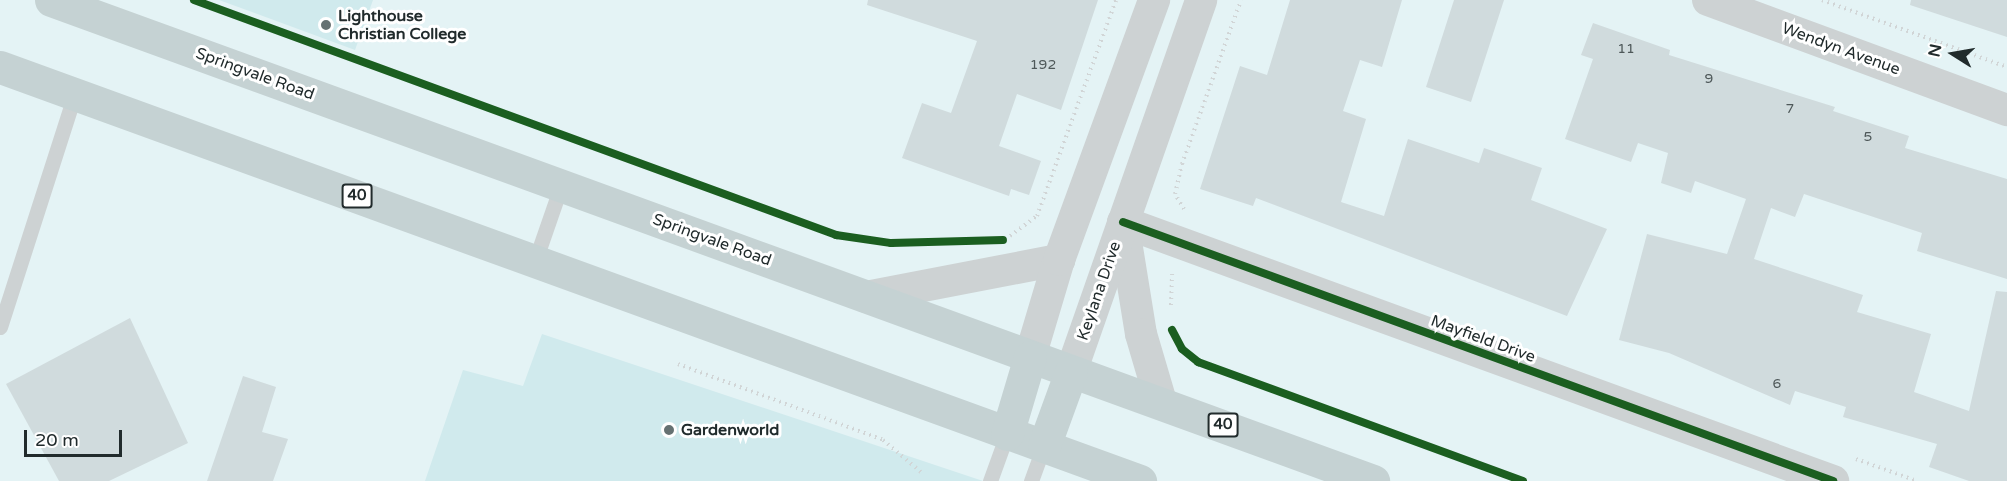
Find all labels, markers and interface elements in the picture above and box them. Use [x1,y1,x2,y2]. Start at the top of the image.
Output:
place label: Lighthouse Christian College [338,6,466,44]
marker: Lighthouse Christian College [319,18,333,32]
street label: Wendyn Avenue [1779,19,1903,79]
north arrow [1923,24,1983,84]
house number: 11 [1617,41,1635,57]
text: N [1924,42,1946,59]
street label: Springvale Road [193,44,317,104]
house number: 192 [1030,57,1056,73]
house number: 9 [1705,71,1713,87]
house number: 7 [1786,101,1794,117]
house number: 5 [1864,129,1872,145]
road number: 40 [340,184,374,208]
street label: Springvale Road [650,210,774,270]
street label: Keylana Drive [1073,239,1125,343]
street label: Mayfield Drive [1428,311,1538,367]
house number: 6 [1773,376,1781,392]
road number: 40 [1206,413,1240,437]
scale bar [27,418,124,456]
place label: Gardenworld [681,420,779,440]
marker: Gardenworld [662,423,676,437]
text: 20 m [35,429,79,451]

